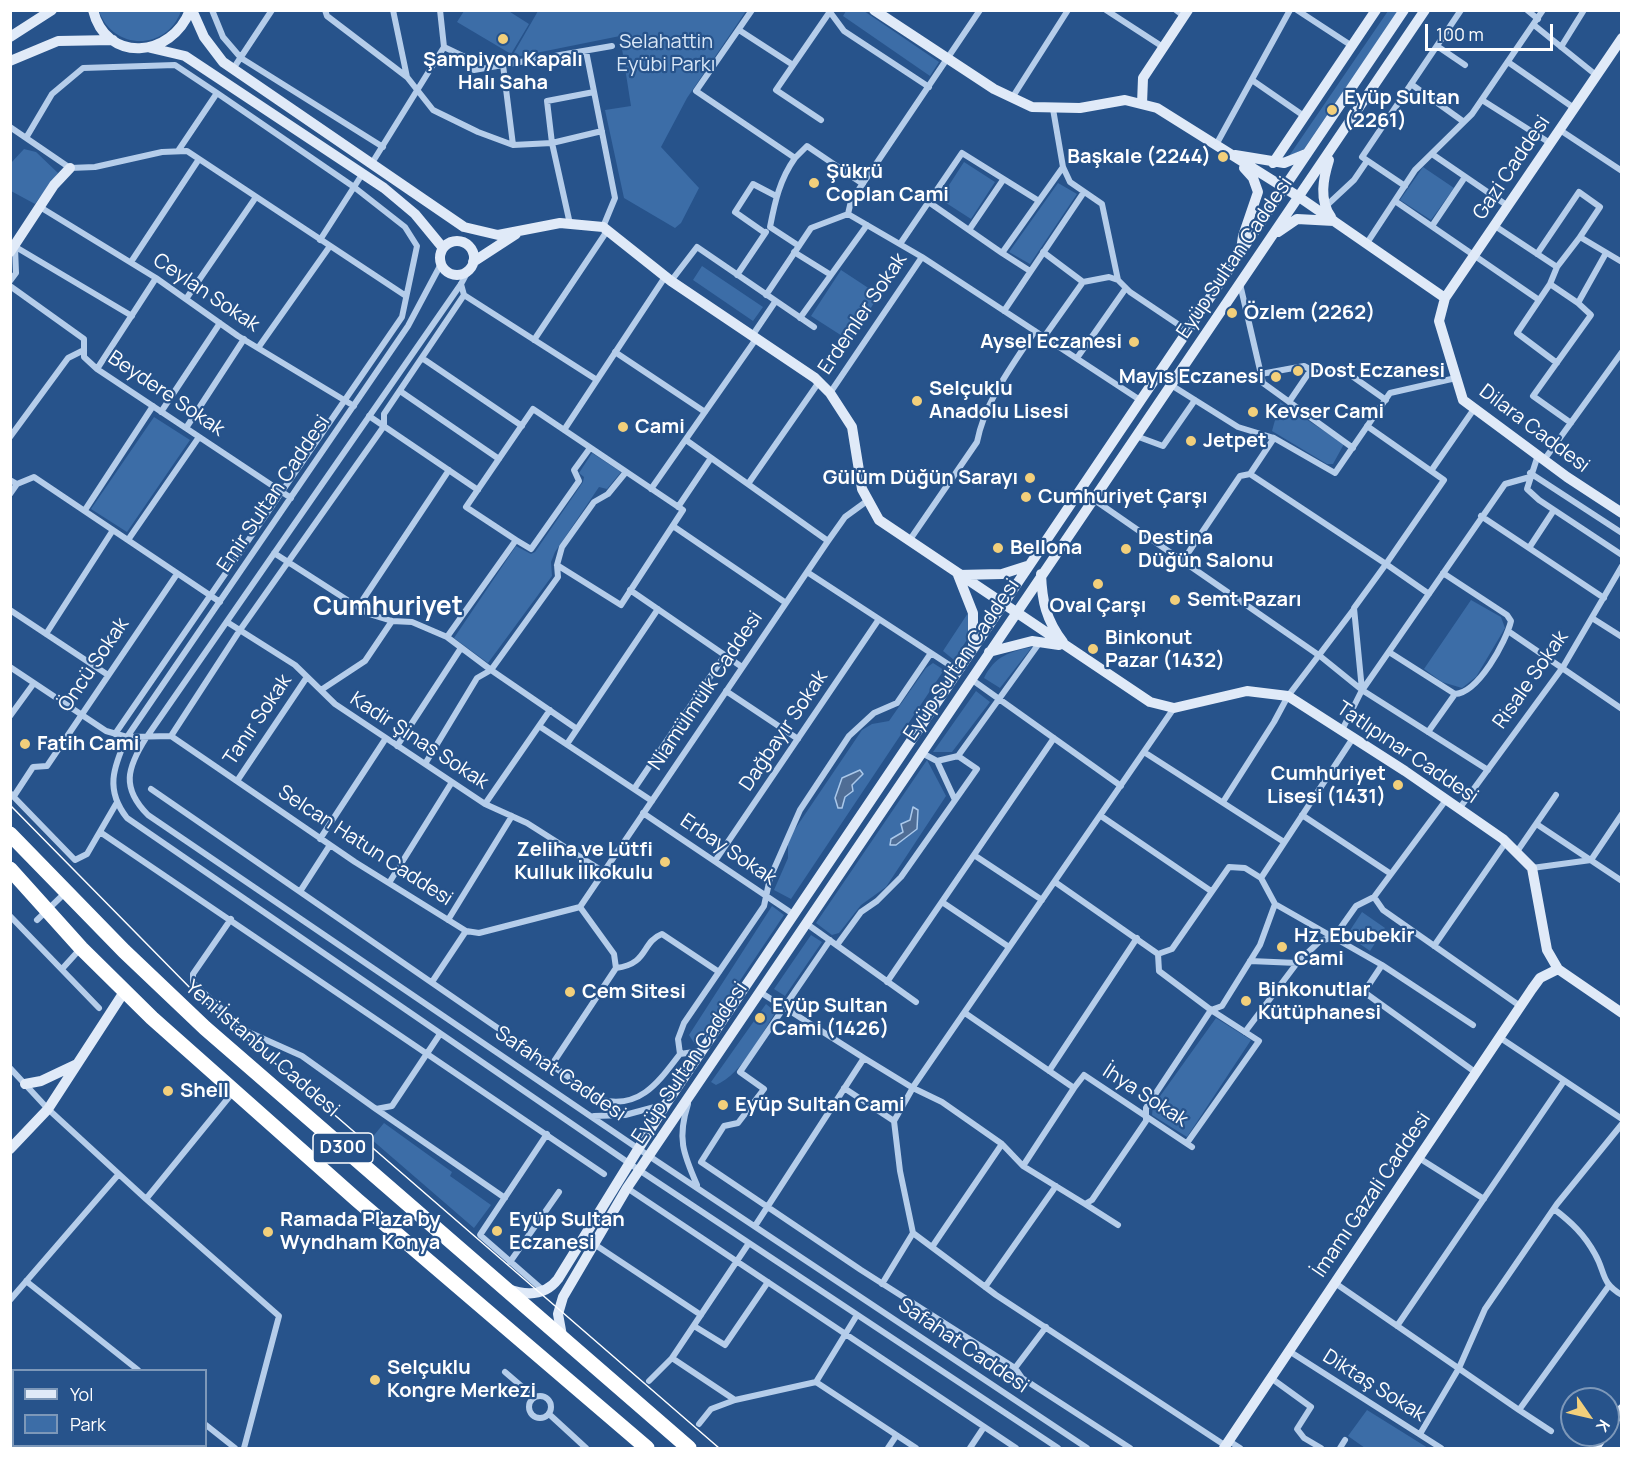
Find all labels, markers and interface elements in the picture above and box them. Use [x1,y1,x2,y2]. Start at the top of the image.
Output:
scale bar [1428,12,1556,50]
text: 100 m [1436,22,1484,46]
park label: Selahattin Eyübi Parkı [617,30,715,77]
marker: Şampiyon Kapalı Halı Saha [496,32,510,46]
place label: Şampiyon Kapalı Halı Saha [423,48,583,95]
place label: Eyüp Sultan (2261) [1344,86,1460,133]
marker: Eyüp Sultan (2261) [1325,103,1339,117]
street label: Gazi Caddesi [1468,111,1556,225]
place label: Başkale (2244) [1067,145,1211,169]
marker: Başkale (2244) [1216,150,1230,164]
place label: Şükrü Coplan Cami [826,160,949,207]
street label: Eyüp Sultan Caddesi [1172,173,1298,343]
marker: Şükrü Coplan Cami [807,176,821,190]
street label: Ceylan Sokak [148,249,264,337]
street label: Erdemler Sokak [814,249,912,379]
place label: Özlem (2262) [1244,301,1375,325]
marker: Özlem (2262) [1225,306,1239,320]
place label: Aysel Eczanesi [980,330,1122,354]
marker: Aysel Eczanesi [1127,335,1141,349]
street label: Beydere Sokak [103,346,229,442]
place label: Dost Eczanesi [1310,359,1445,383]
marker: Dost Eczanesi [1291,364,1305,378]
place label: Mayıs Eczanesi [1119,365,1264,389]
marker: Mayıs Eczanesi [1269,370,1283,384]
place label: Selçuklu Anadolu Lisesi [929,377,1069,424]
street label: Dilara Caddesi [1474,380,1594,478]
marker: Selçuklu Anadolu Lisesi [910,394,924,408]
place label: Kevser Cami [1265,400,1384,424]
marker: Kevser Cami [1246,405,1260,419]
street label: Emir Sultan Caddesi [213,411,335,577]
place label: Cami [635,415,685,439]
marker: Cami [616,420,630,434]
place label: Jetpet [1203,429,1267,453]
marker: Jetpet [1184,434,1198,448]
place label: Gülüm Düğün Sarayı [823,466,1018,490]
marker: Gülüm Düğün Sarayı [1023,471,1037,485]
place label: Cumhuriyet Çarşı [1038,485,1208,509]
marker: Cumhuriyet Çarşı [1019,490,1033,504]
place label: Destina Düğün Salonu [1138,526,1274,573]
place label: Bellona [1010,536,1082,560]
marker: Bellona [991,541,1005,555]
marker: Destina Düğün Salonu [1119,542,1133,556]
street label: Eyüp Sultan Caddesi [899,575,1025,745]
marker: Oval Çarşı [1091,577,1105,591]
place label: Semt Pazarı [1187,588,1302,612]
district label: Cumhuriyet [313,592,463,624]
marker: Semt Pazarı [1168,593,1182,607]
place label: Oval Çarşı [1050,594,1146,618]
street label: Niamülmülk Caddesi [644,607,768,775]
street label: Öncü Sokak [54,613,134,717]
place label: Binkonut Pazar (1432) [1105,626,1225,673]
street label: Risale Sokak [1488,626,1574,734]
marker: Binkonut Pazar (1432) [1086,642,1100,656]
street label: Dağbayır Sokak [735,666,833,796]
street label: Tanır Sokak [219,670,297,770]
street label: Kadir Şinas Sokak [345,687,493,795]
street label: Tatlıpınar Caddesi [1332,697,1482,809]
place label: Fatih Cami [37,732,139,756]
marker: Fatih Cami [18,737,32,751]
place label: Cumhuriyet Lisesi (1431) [1267,762,1386,809]
marker: Cumhuriyet Lisesi (1431) [1391,778,1405,792]
street label: Selcan Hatun Caddesi [273,781,457,911]
street label: Erbay Sokak [675,809,781,891]
place label: Zeliha ve Lütfi Kulluk İlkokulu [514,838,653,885]
marker: Zeliha ve Lütfi Kulluk İlkokulu [658,855,672,869]
place label: Hz. Ebubekir Cami [1294,924,1414,971]
marker: Hz. Ebubekir Cami [1275,940,1289,954]
street label: Yeni İstanbul Caddesi [180,976,344,1122]
street label: Eyüp Sultan Caddesi [627,978,753,1148]
place label: Binkonutlar Kütüphanesi [1258,978,1381,1025]
place label: Cem Sitesi [582,980,686,1004]
marker: Cem Sitesi [563,985,577,999]
place label: Eyüp Sultan Cami (1426) [772,994,889,1041]
marker: Binkonutlar Kütüphanesi [1239,994,1253,1008]
marker: Eyüp Sultan Cami (1426) [753,1011,767,1025]
street label: Safahat Caddesi [490,1021,630,1127]
street label: İhya Sokak [1098,1060,1192,1132]
place label: Shell [180,1079,229,1103]
marker: Shell [161,1084,175,1098]
place label: Eyüp Sultan Cami [735,1093,905,1117]
marker: Eyüp Sultan Cami [716,1098,730,1112]
street label: İmamı Gazali Caddesi [1308,1108,1436,1282]
road number: D300 [313,1133,373,1163]
place label: Ramada Plaza by Wyndham Konya [280,1208,440,1255]
place label: Eyüp Sultan Eczanesi [509,1208,625,1255]
marker: Eyüp Sultan Eczanesi [490,1224,504,1238]
marker: Ramada Plaza by Wyndham Konya [261,1225,275,1239]
street label: Safahat Caddesi [893,1293,1033,1399]
street label: Diktaş Sokak [1318,1345,1430,1427]
place label: Selçuklu Kongre Merkezi [387,1356,536,1403]
legend [12,1369,207,1447]
marker: Selçuklu Kongre Merkezi [368,1373,382,1387]
text: Yol [70,1382,93,1406]
north arrow [1560,1387,1620,1447]
text: Park [70,1412,106,1436]
text: K [1591,1415,1615,1436]

